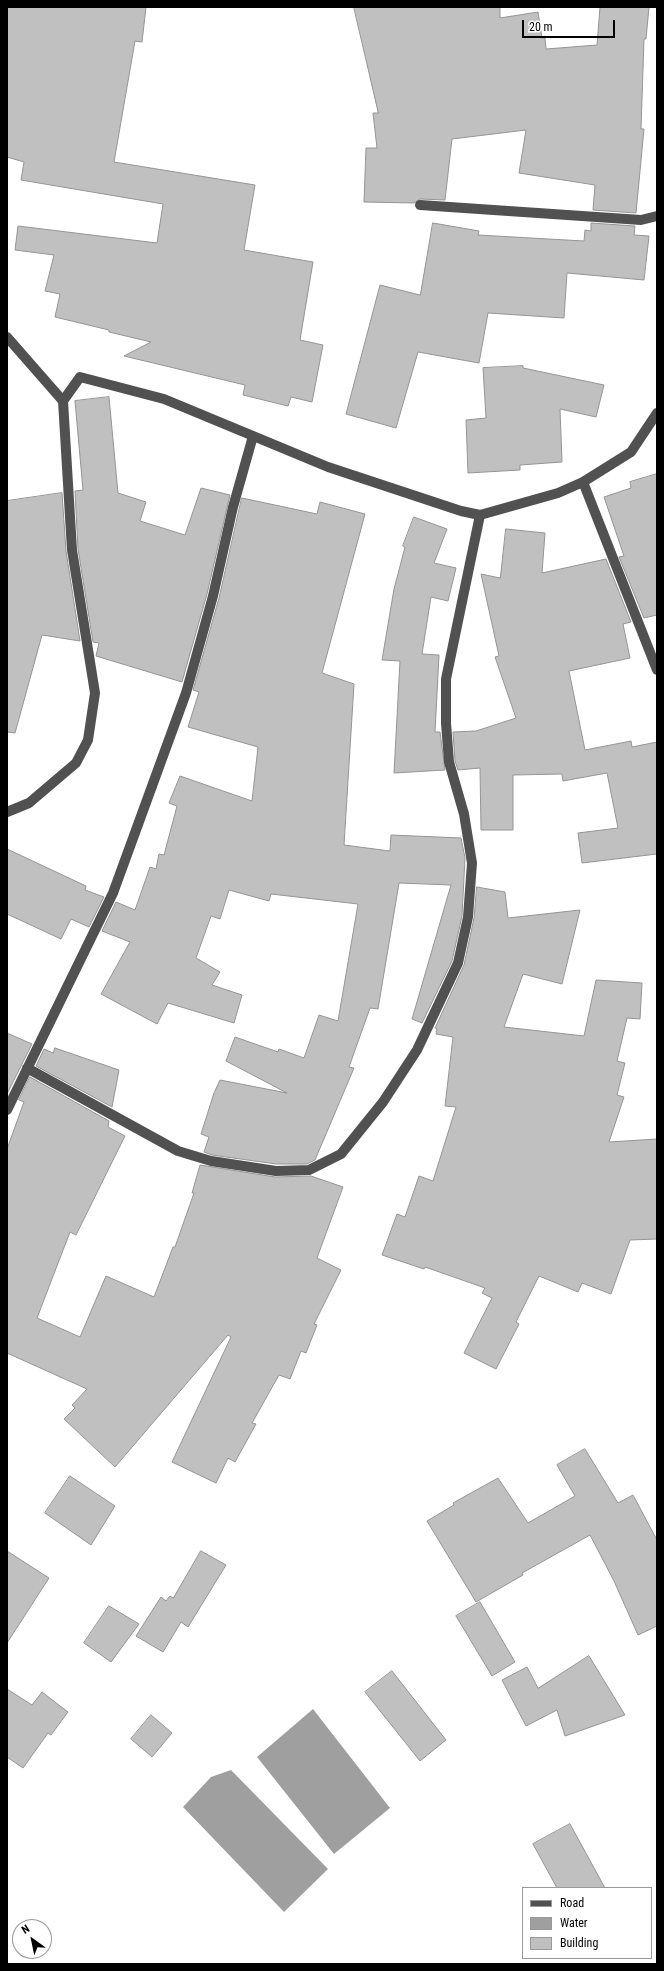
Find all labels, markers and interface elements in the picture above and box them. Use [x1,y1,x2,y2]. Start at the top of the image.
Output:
scale bar [524,12,617,38]
text: 20 m [529,20,553,34]
legend [522,1887,652,1959]
text: Road [560,1896,584,1910]
text: Water [560,1916,588,1930]
north arrow [12,1919,52,1959]
text: N [19,1922,32,1937]
text: Building [560,1936,598,1950]

